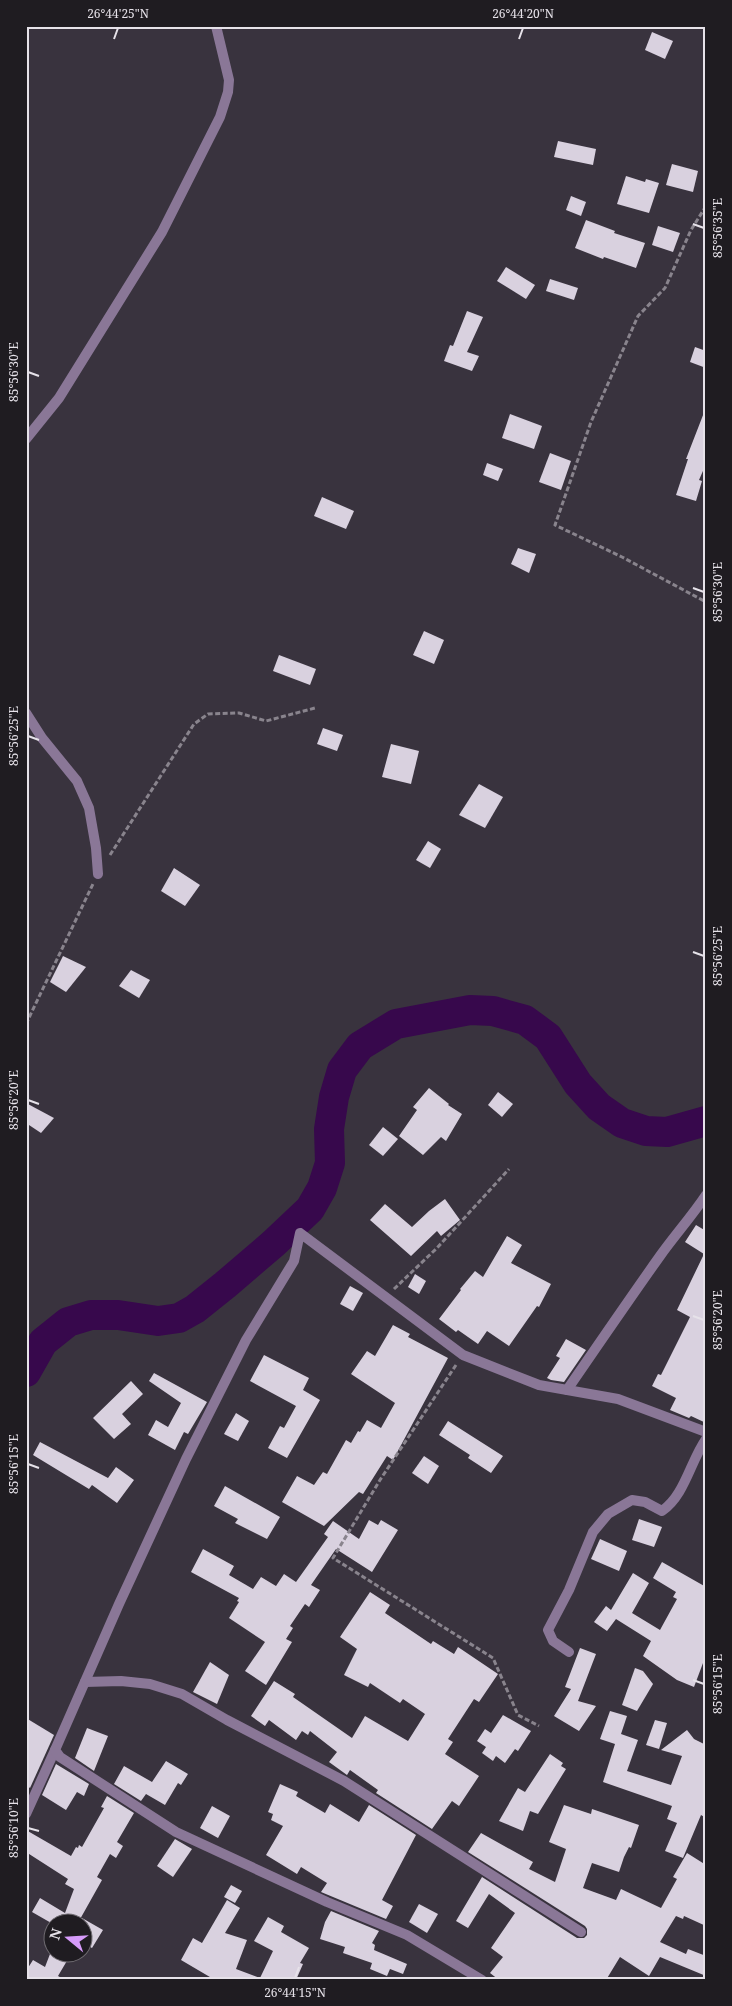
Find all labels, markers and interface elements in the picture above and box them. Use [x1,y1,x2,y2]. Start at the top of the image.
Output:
text: 26°44'25"N [87,5,149,22]
text: 26°44'20"N [492,5,554,22]
text: 85°56'35"E [709,198,726,258]
text: 85°56'30"E [5,342,22,402]
text: 85°56'30"E [709,562,726,622]
text: 85°56'25"E [5,706,22,766]
text: 85°56'25"E [709,926,726,986]
text: 85°56'20"E [5,1070,22,1130]
text: 85°56'20"E [709,1290,726,1350]
text: 85°56'15"E [5,1434,22,1494]
text: 85°56'15"E [709,1654,726,1714]
text: 85°56'10"E [5,1798,22,1858]
north arrow [42,1914,92,1964]
text: N [44,1926,66,1942]
text: 26°44'15"N [264,1984,326,2001]

